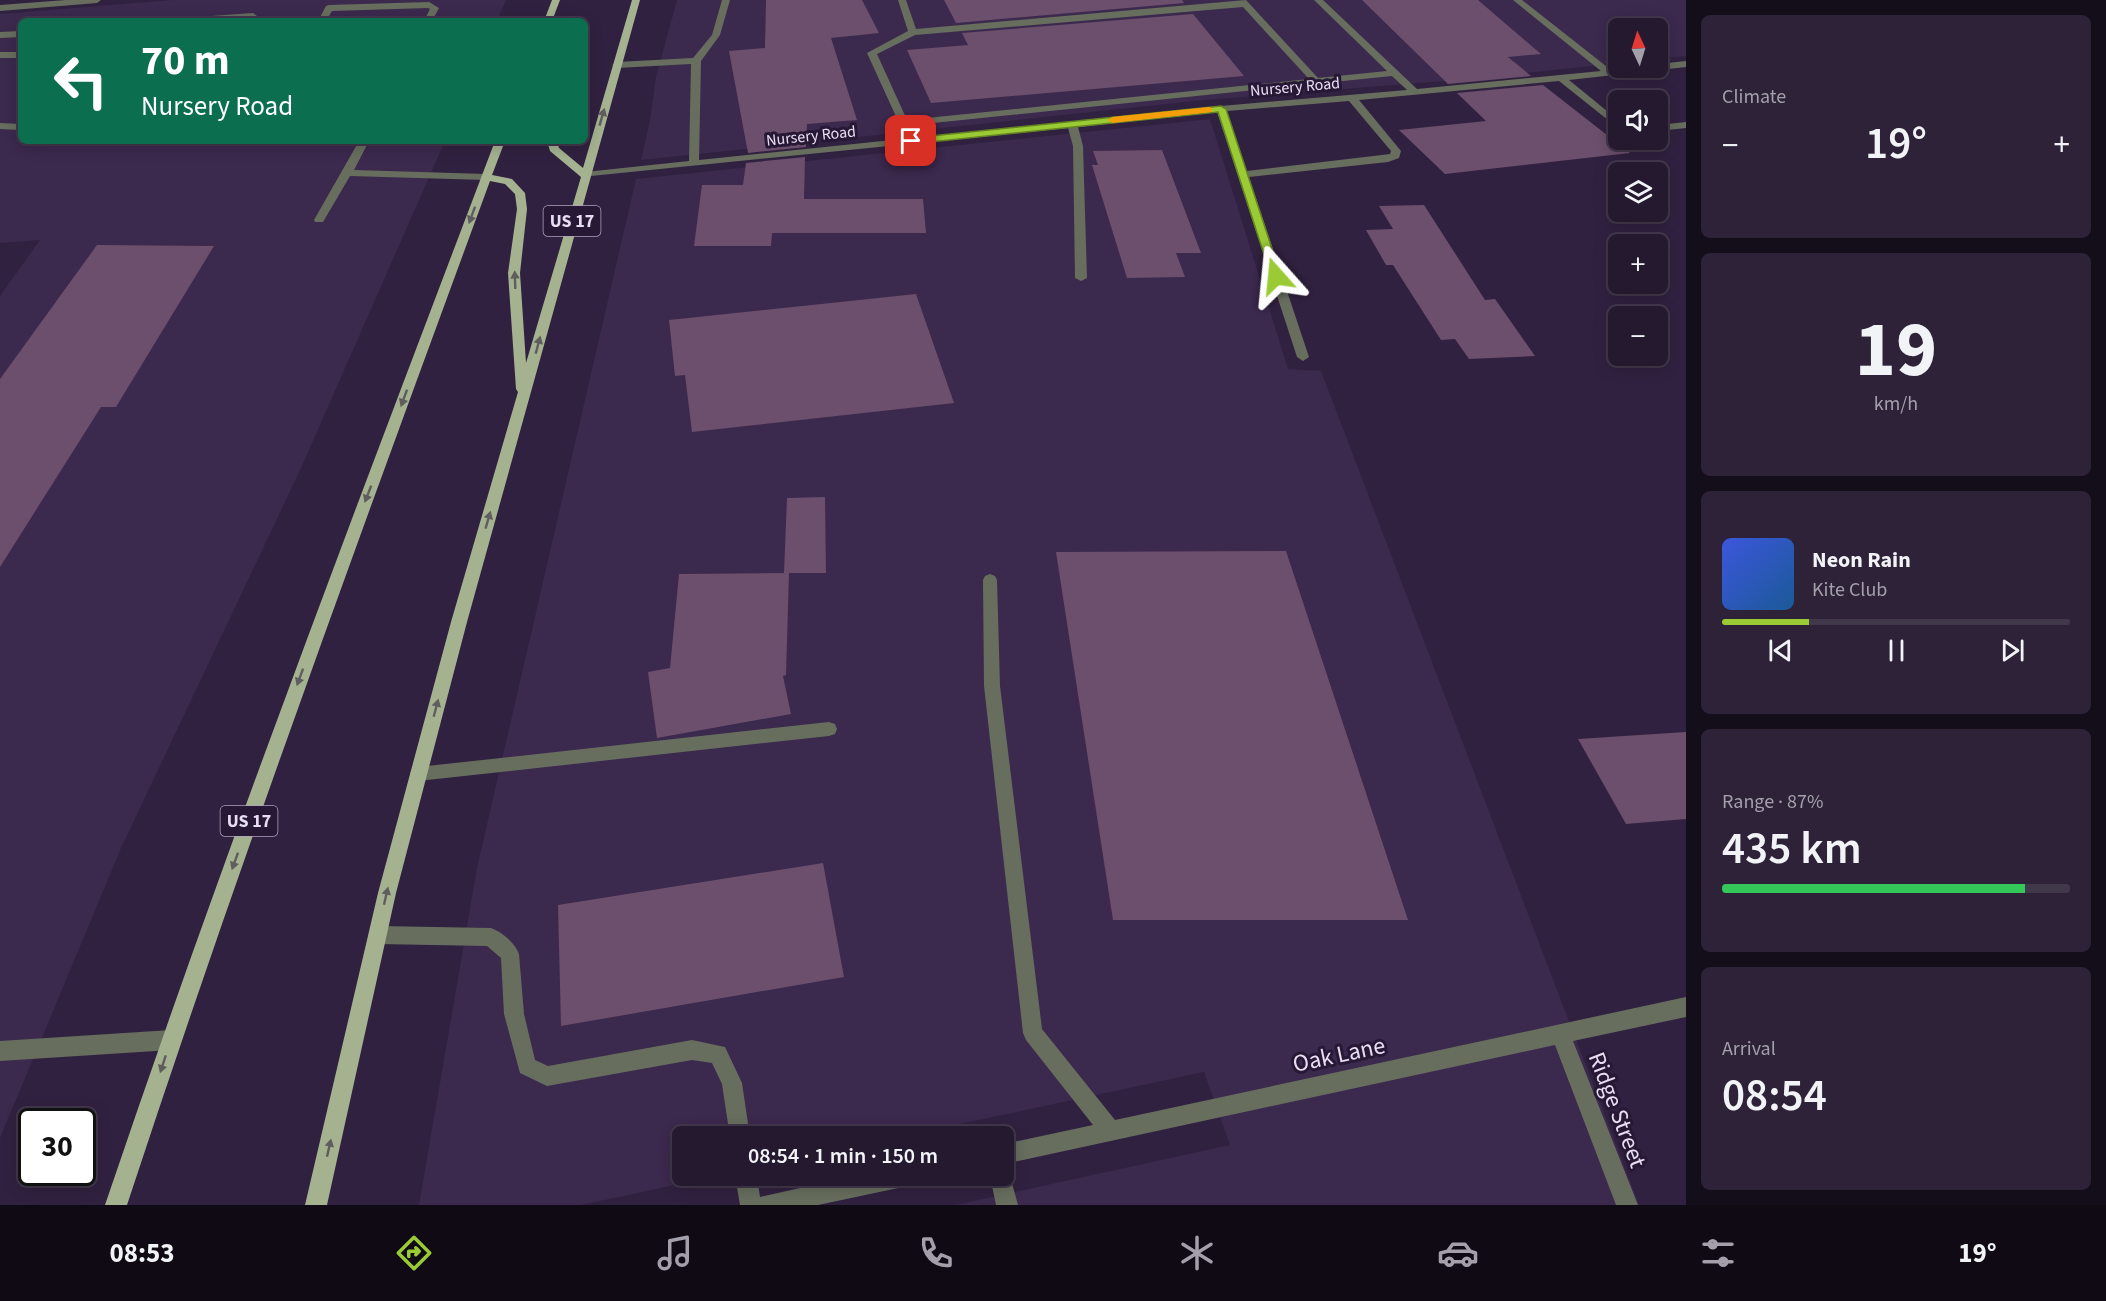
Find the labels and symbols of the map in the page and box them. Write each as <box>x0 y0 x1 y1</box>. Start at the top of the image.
north arrow <box>1608 18 1668 78</box>
street label: Nursery Road <box>1249 72 1341 102</box>
one-way arrow <box>598 108 607 126</box>
pin <box>885 115 936 166</box>
street label: Nursery Road <box>765 120 857 152</box>
one-way arrow <box>466 206 476 224</box>
road number: US 17 <box>544 206 600 236</box>
position arrow <box>1244 244 1308 308</box>
one-way arrow <box>511 270 520 289</box>
one-way arrow <box>533 336 543 354</box>
one-way arrow <box>398 389 408 407</box>
one-way arrow <box>363 485 372 503</box>
one-way arrow <box>484 511 493 529</box>
one-way arrow <box>295 668 305 686</box>
one-way arrow <box>432 699 442 717</box>
road number: US 17 <box>220 806 278 836</box>
one-way arrow <box>229 852 239 870</box>
one-way arrow <box>382 887 392 906</box>
street label: Oak Lane <box>1290 1028 1388 1082</box>
street label: Ridge Street <box>1579 1047 1655 1173</box>
one-way arrow <box>158 1055 167 1073</box>
speed limit sign: 30 <box>18 1108 96 1186</box>
one-way arrow <box>325 1139 335 1157</box>

